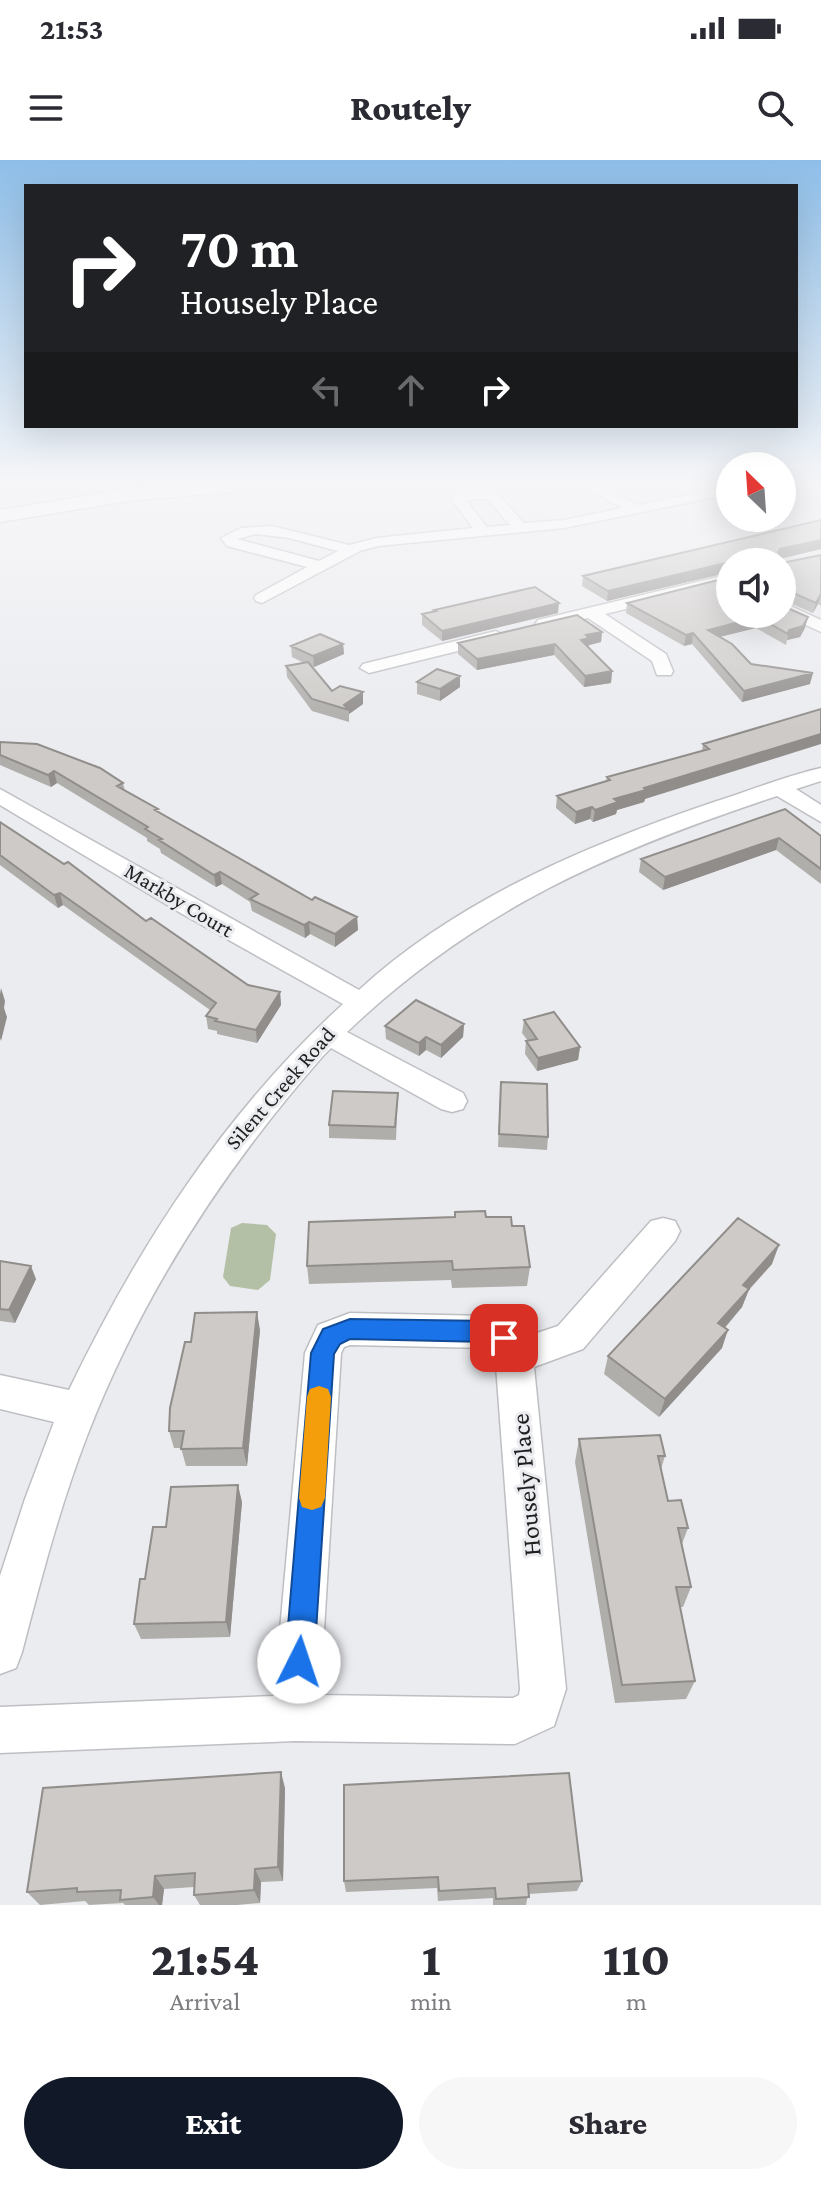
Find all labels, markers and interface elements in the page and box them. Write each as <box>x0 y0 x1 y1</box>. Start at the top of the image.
text: 21:53 <box>40 12 104 45</box>
icon: menu <box>24 86 68 130</box>
icon: search <box>753 86 797 130</box>
text: Routely <box>350 88 471 128</box>
icon: right <box>48 216 152 320</box>
text: 70 m <box>180 217 299 279</box>
text: Housely Place <box>180 282 378 322</box>
icon: left <box>305 368 349 412</box>
icon: ahead <box>389 368 433 412</box>
icon: right <box>473 368 517 412</box>
north arrow <box>716 452 796 532</box>
map controls <box>716 452 796 628</box>
button: sound <box>716 548 796 628</box>
street label: Markby Court <box>120 858 239 943</box>
street label: Silent Creek Road <box>220 1022 340 1154</box>
pin <box>470 1304 538 1372</box>
icon: arrive <box>482 1316 526 1360</box>
street label: Housely Place <box>505 1412 547 1558</box>
position arrow <box>257 1620 341 1704</box>
text: 21:54 <box>151 1932 259 1985</box>
text: 1 <box>422 1932 440 1985</box>
text: 110 <box>603 1932 670 1985</box>
text: Arrival <box>170 1987 240 2016</box>
text: min <box>410 1987 452 2016</box>
text: m <box>626 1987 647 2016</box>
button: Exit <box>24 2077 403 2169</box>
button: Share <box>419 2077 797 2169</box>

